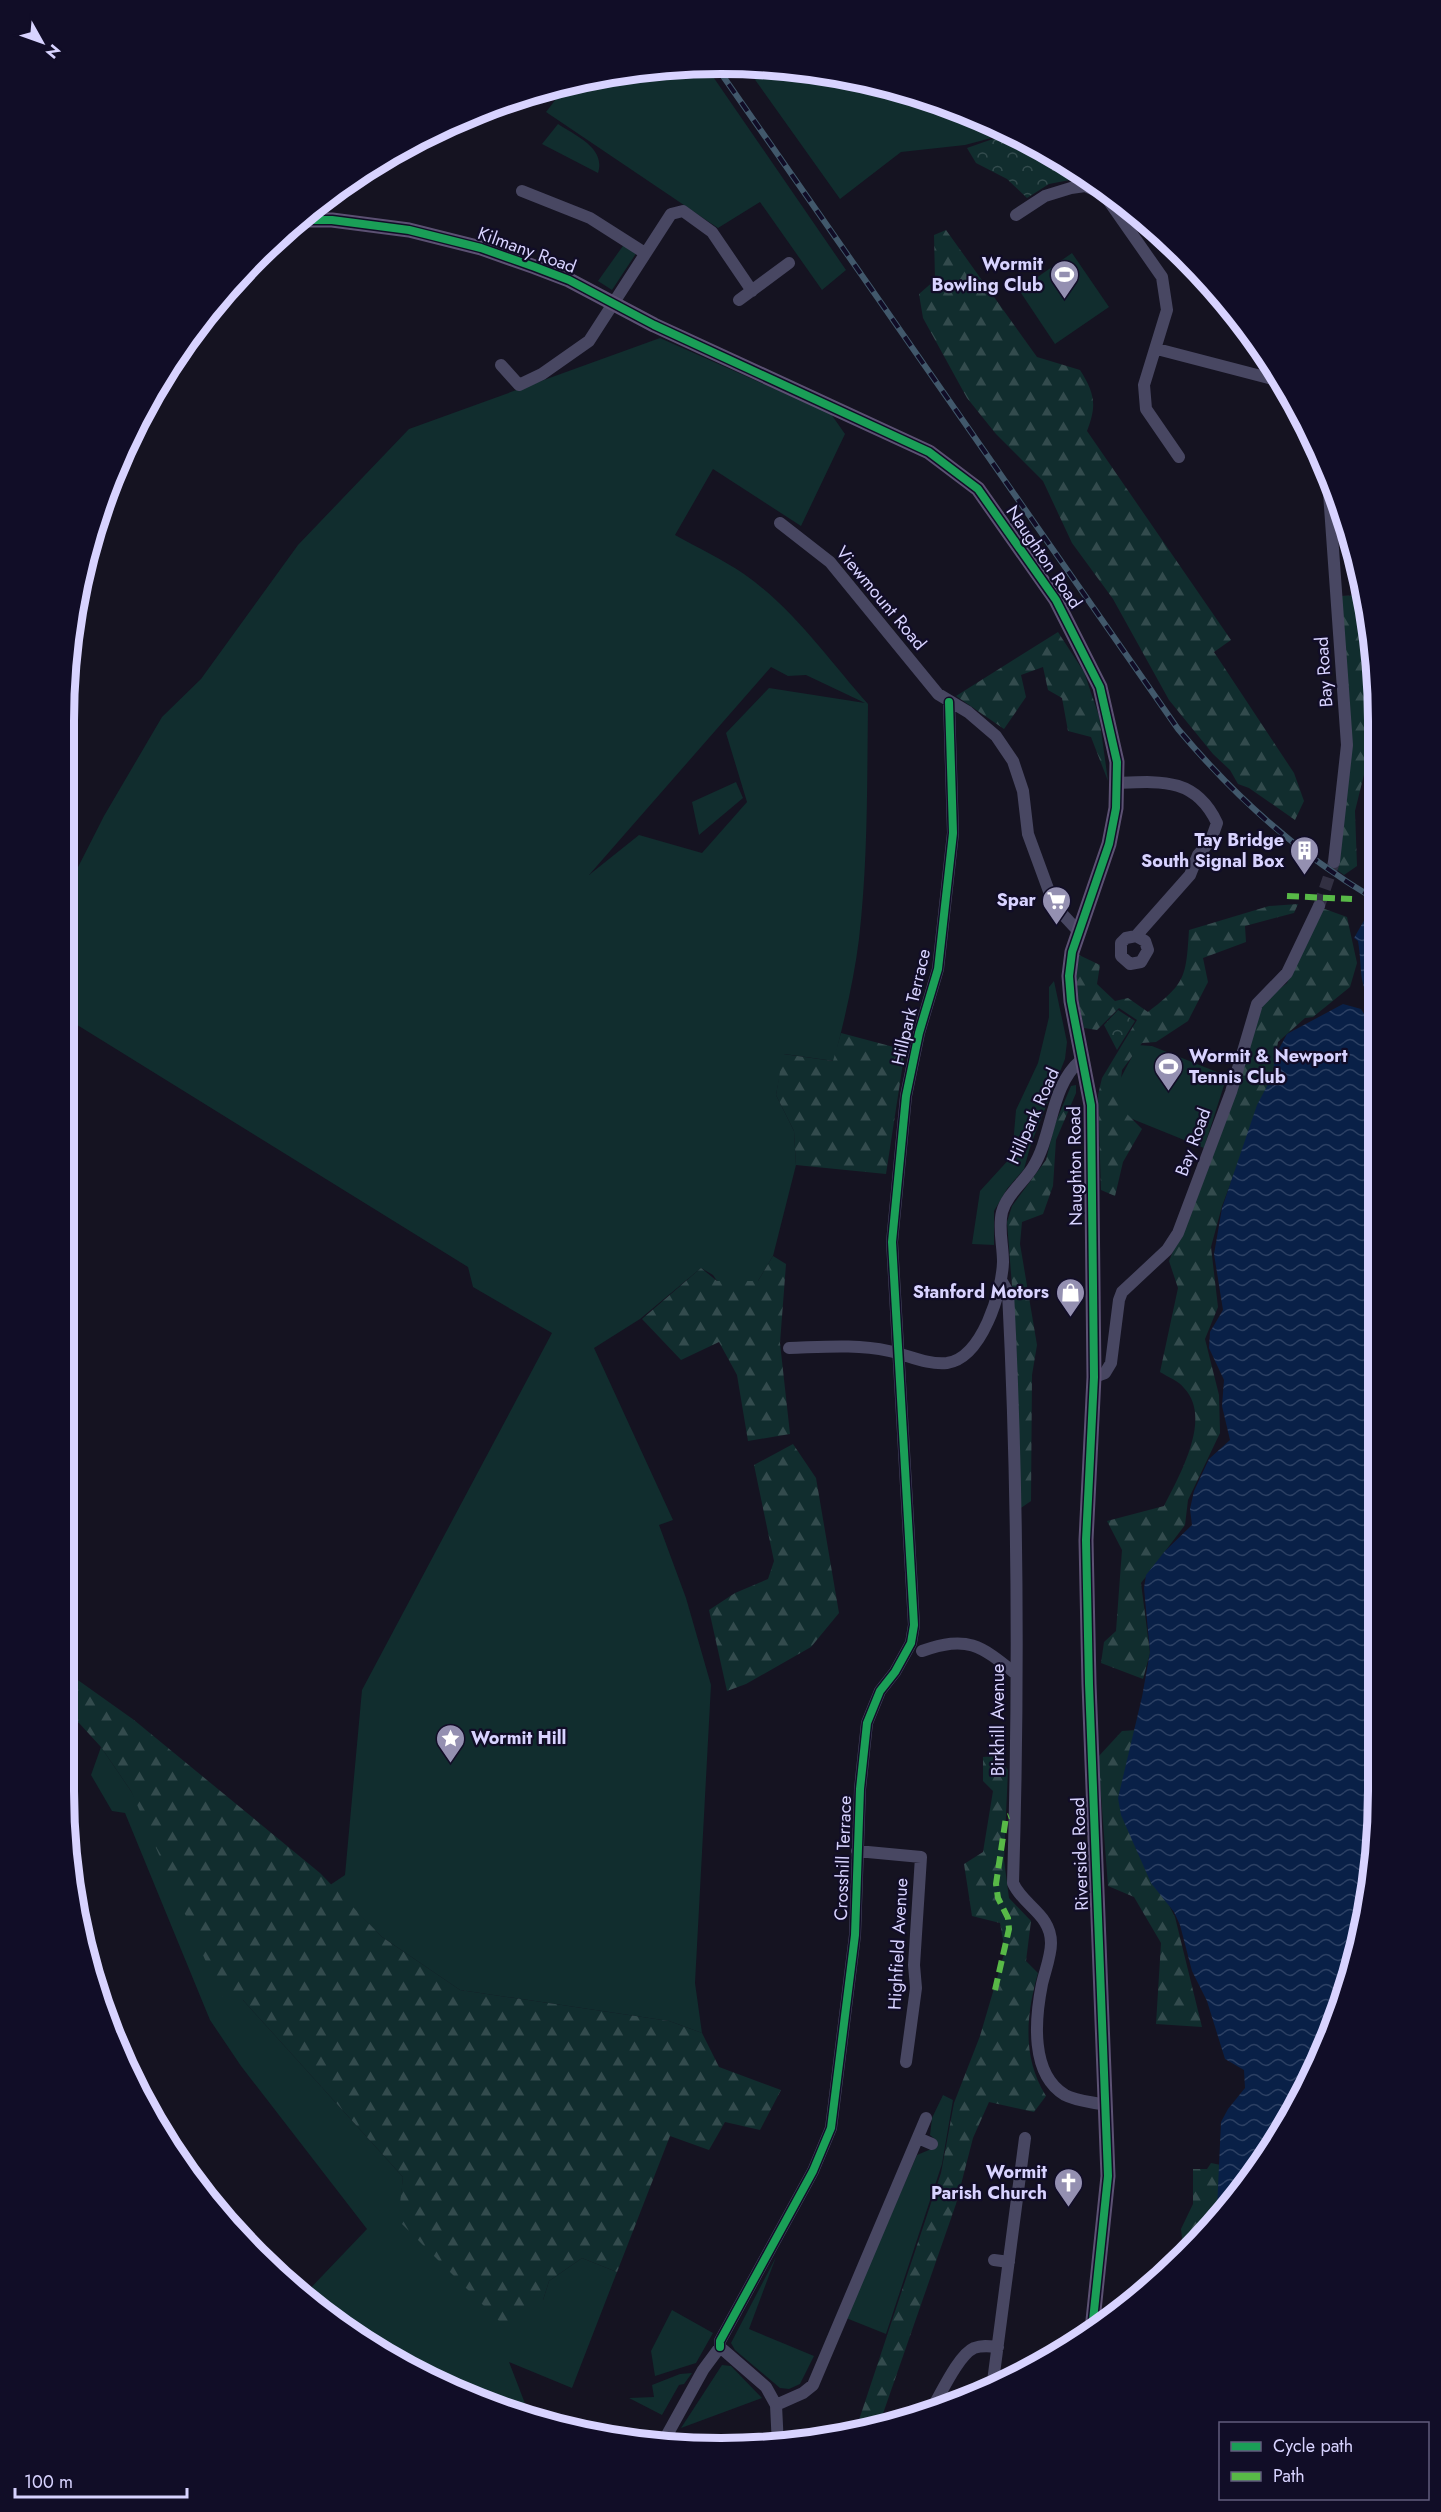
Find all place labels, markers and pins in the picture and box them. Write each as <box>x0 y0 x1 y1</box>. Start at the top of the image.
place label: Wormit Bowling Club <box>932 251 1043 298</box>
sports icon: Wormit Bowling Club <box>1048 258 1080 300</box>
place label: Tay Bridge South Signal Box <box>1141 827 1284 874</box>
building icon: Tay Bridge South Signal Box <box>1289 834 1321 876</box>
supermarket icon: Spar <box>1041 884 1073 926</box>
place label: Spar <box>997 887 1037 913</box>
place label: Wormit & Newport Tennis Club <box>1189 1043 1348 1090</box>
sports icon: Wormit & Newport Tennis Club <box>1152 1050 1184 1092</box>
shop icon: Stanford Motors <box>1054 1276 1086 1318</box>
place label: Stanford Motors <box>913 1279 1049 1305</box>
place icon: Wormit Hill <box>434 1722 466 1764</box>
place label: Wormit Hill <box>471 1725 566 1751</box>
place label: Wormit Parish Church <box>931 2159 1047 2206</box>
church icon: Wormit Parish Church <box>1052 2166 1084 2208</box>

